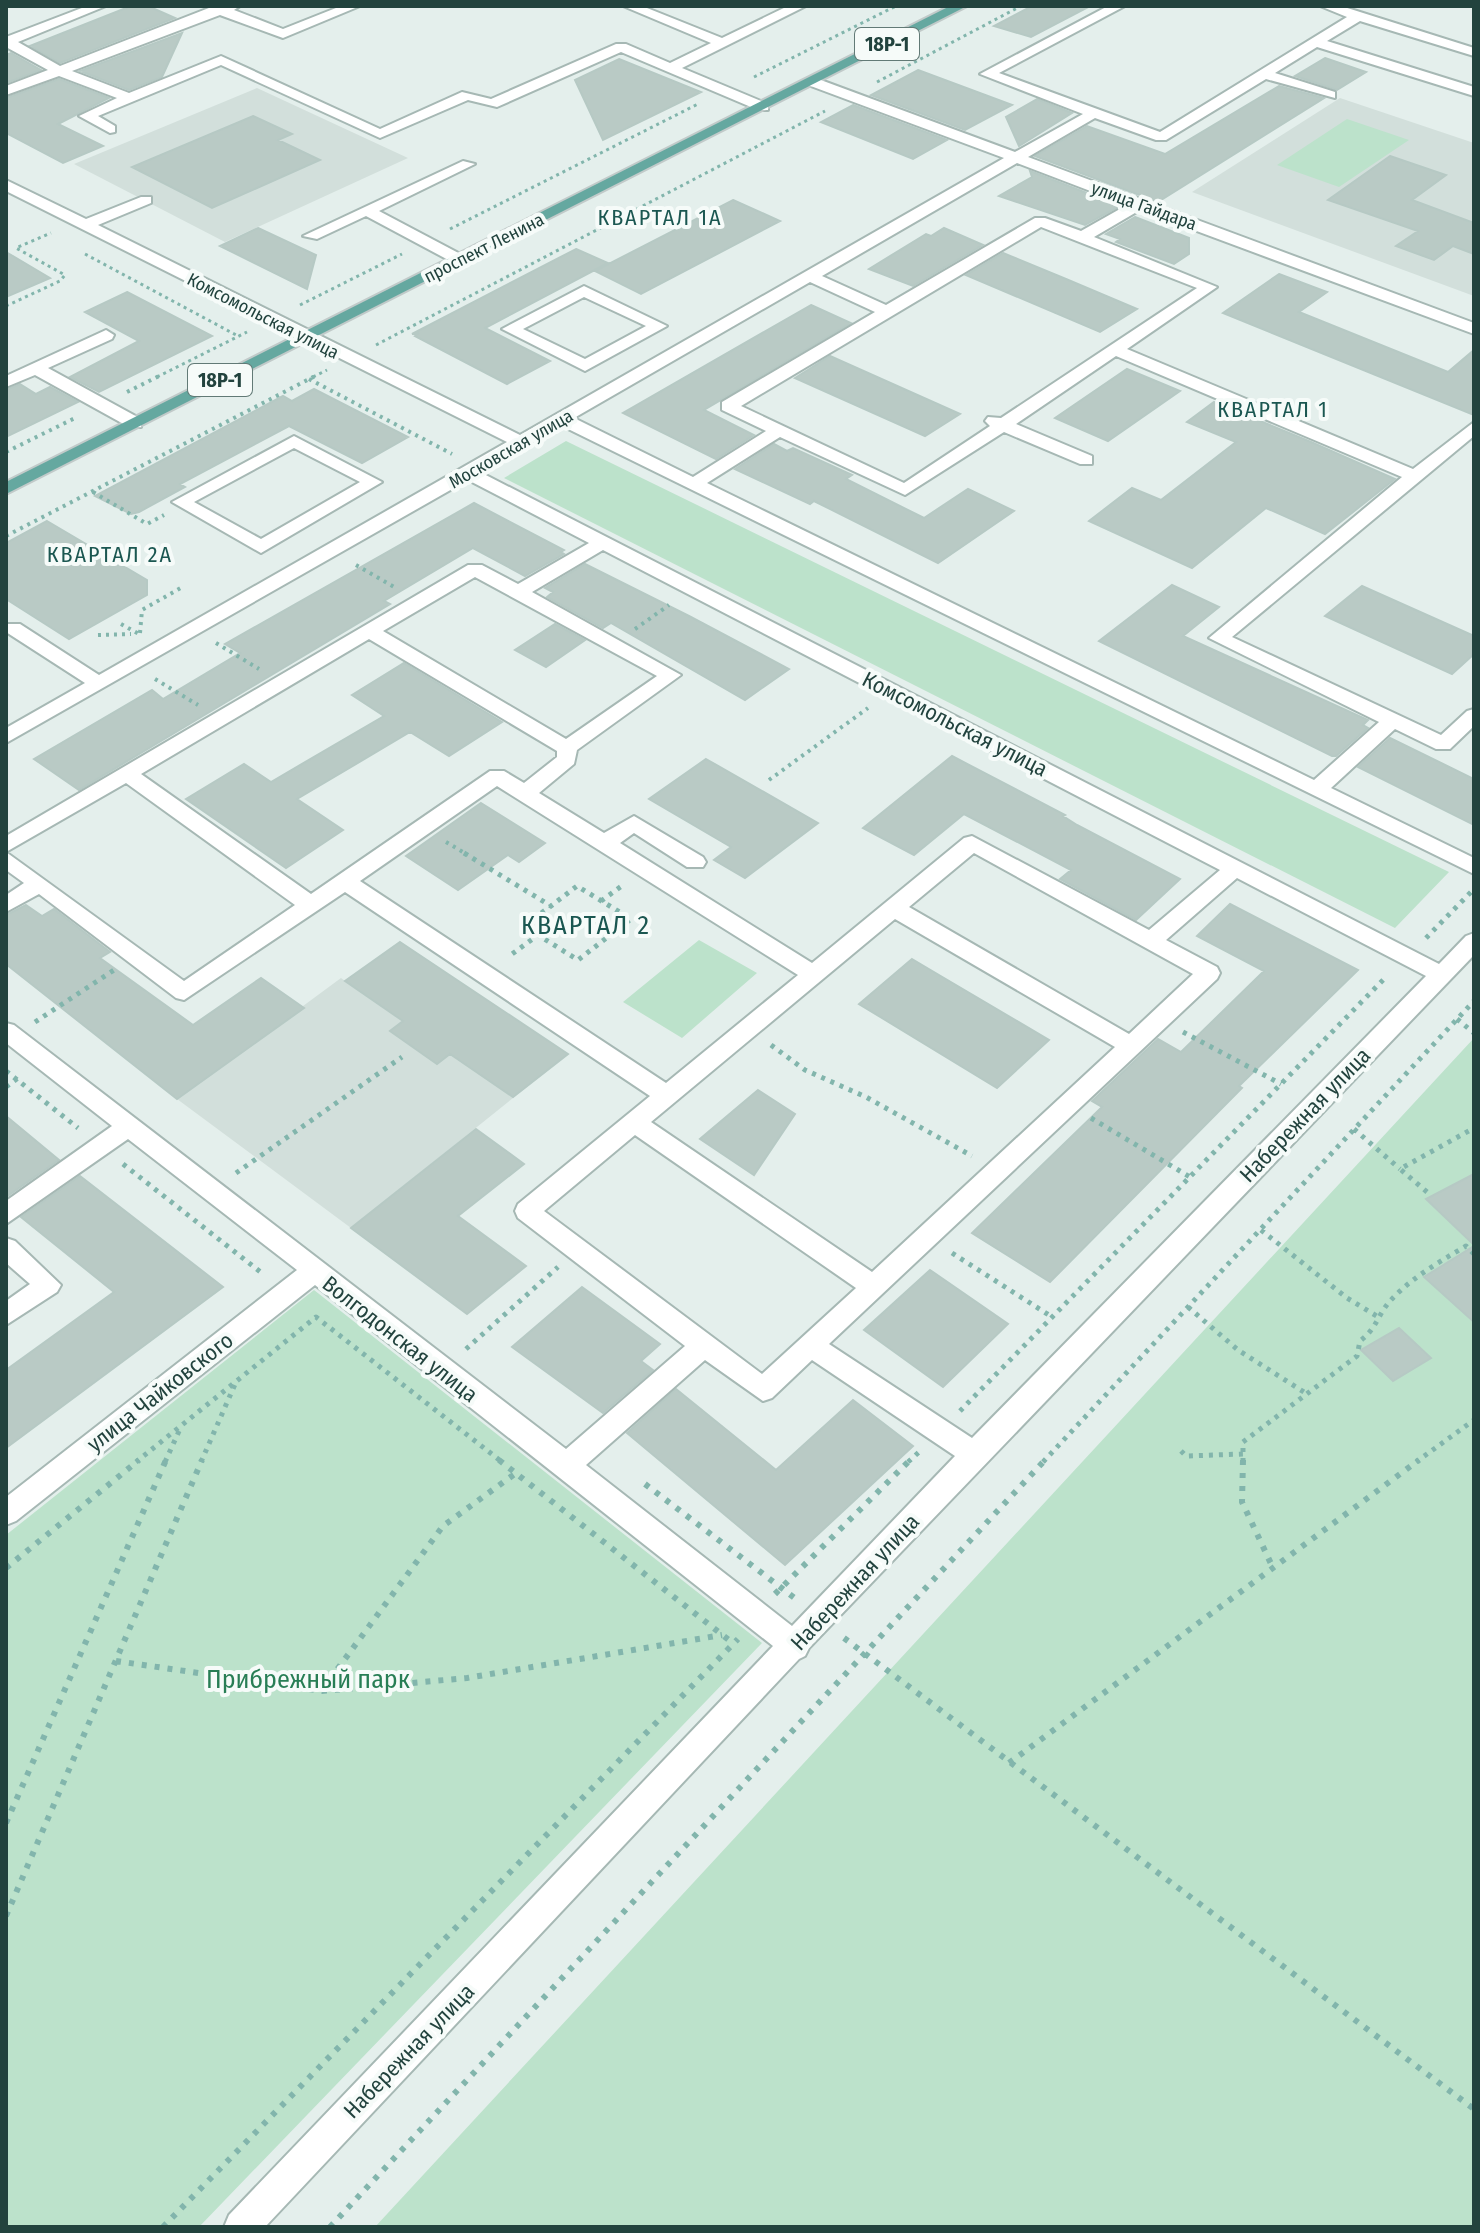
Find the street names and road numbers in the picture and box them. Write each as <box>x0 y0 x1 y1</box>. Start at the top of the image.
road number: 18Р-1 <box>855 28 919 60</box>
street label: улица Гайдара <box>1088 177 1200 235</box>
street label: проспект Ленина <box>420 208 548 288</box>
street label: Комсомольская улица <box>183 268 343 364</box>
road number: 18Р-1 <box>188 364 252 396</box>
street label: Московская улица <box>445 404 577 493</box>
street label: Комсомольская улица <box>858 666 1052 782</box>
street label: Набережная улица <box>1234 1042 1376 1188</box>
street label: Волгодонская улица <box>317 1270 483 1408</box>
street label: улица Чайковского <box>81 1326 239 1458</box>
street label: Набережная улица <box>785 1508 925 1656</box>
street label: Набережная улица <box>338 1978 480 2124</box>

